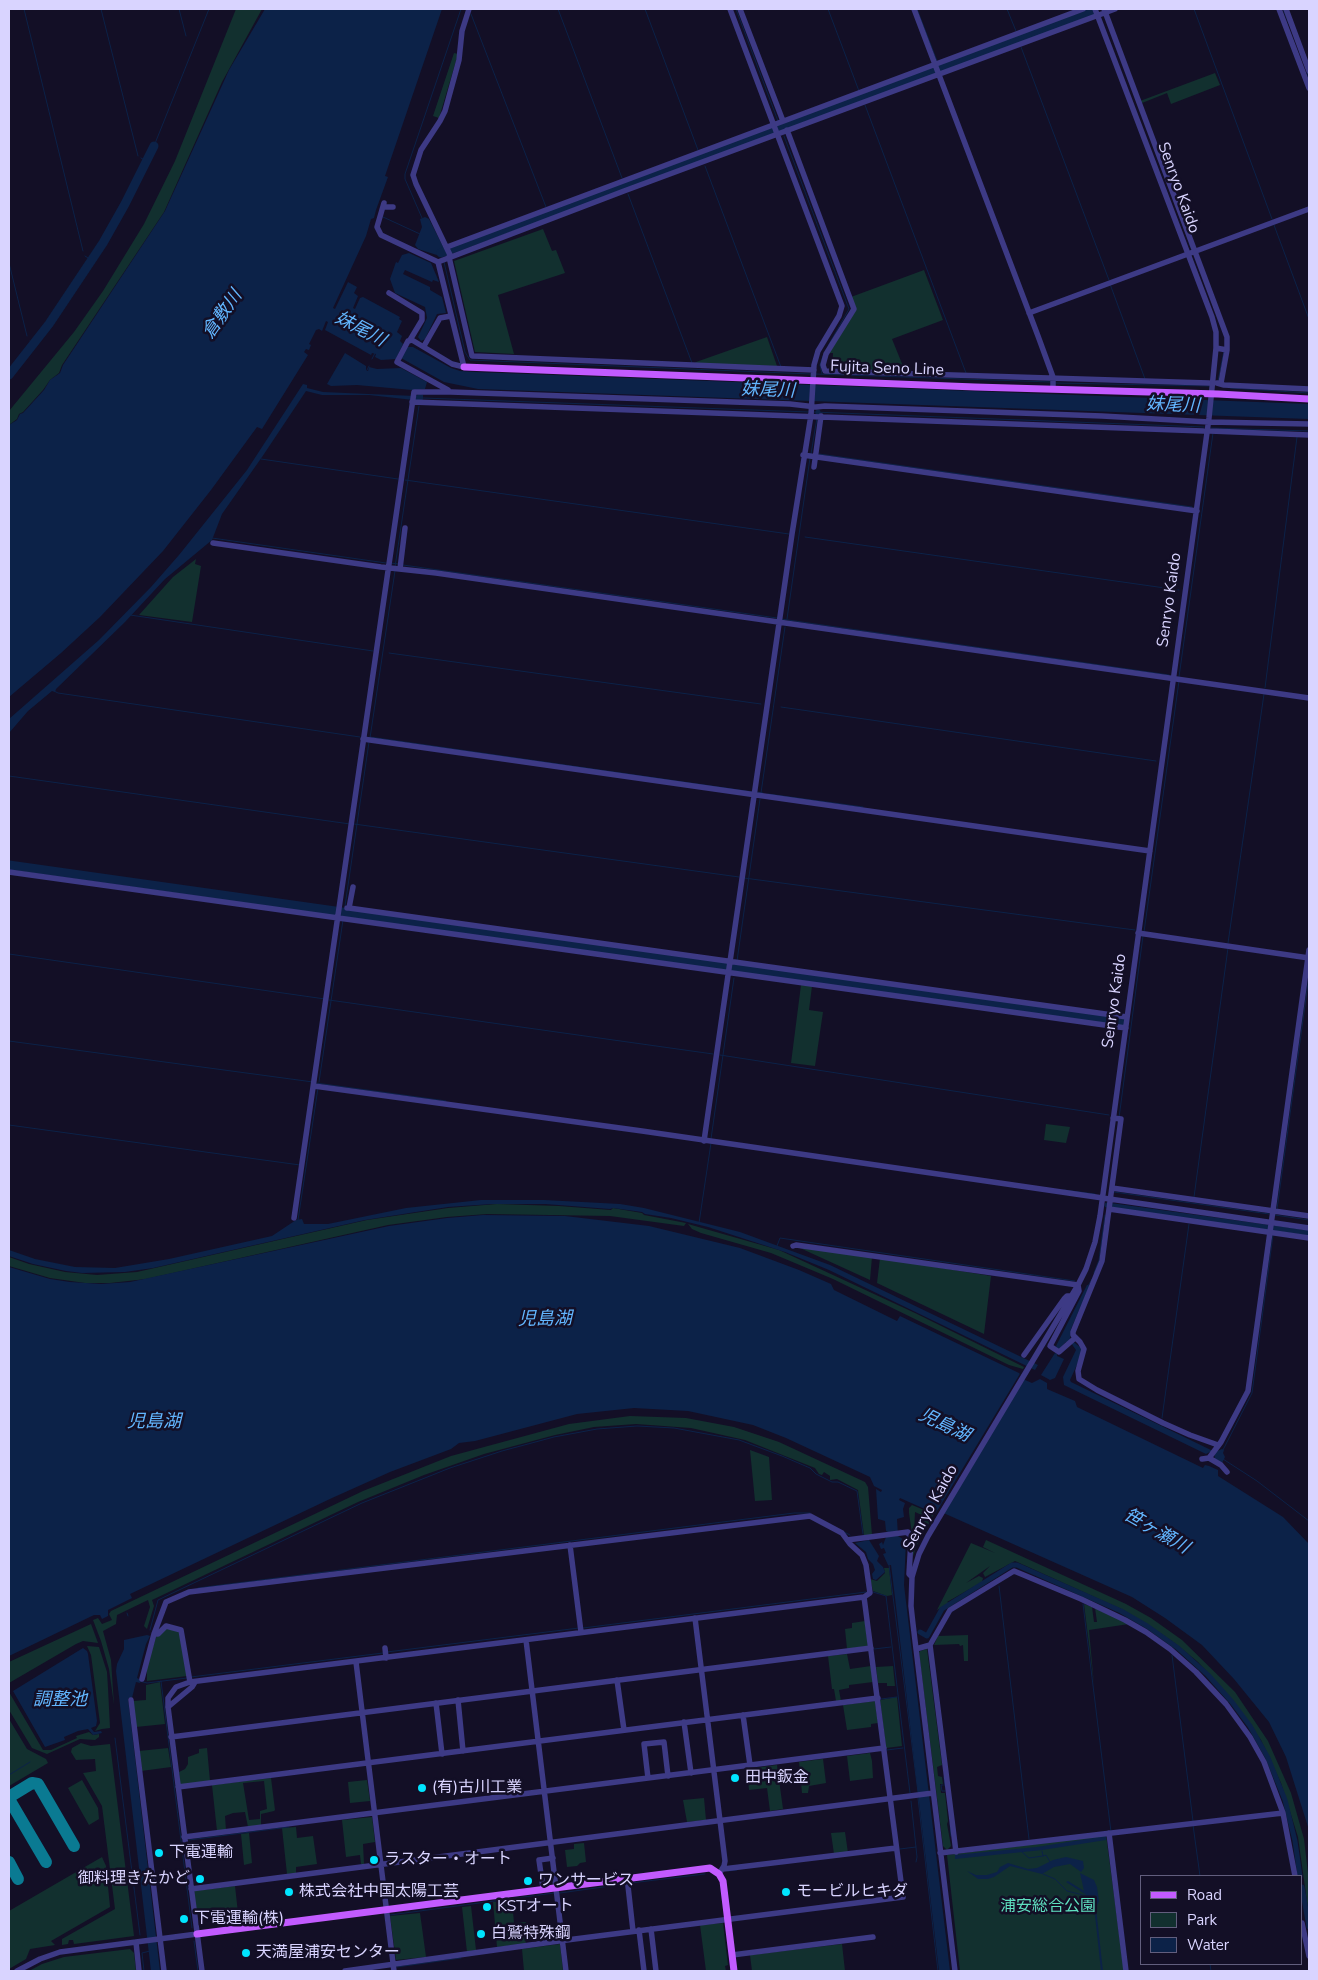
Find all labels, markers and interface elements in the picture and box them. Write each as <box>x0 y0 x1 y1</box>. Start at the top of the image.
street label: Senryo Kaido <box>1153 140 1203 236</box>
water label: 倉敷川 <box>199 287 247 343</box>
water label: 妹尾川 <box>331 308 389 352</box>
street label: Fujita Seno Line <box>830 357 944 381</box>
water label: 妹尾川 <box>741 379 795 403</box>
water label: 妹尾川 <box>1146 394 1200 418</box>
street label: Senryo Kaido <box>1154 552 1186 648</box>
street label: Senryo Kaido <box>1099 953 1131 1049</box>
water label: 児島湖 <box>518 1309 572 1331</box>
water label: 児島湖 <box>915 1405 973 1447</box>
water label: 児島湖 <box>127 1412 181 1434</box>
street label: Senryo Kaido <box>900 1462 962 1554</box>
water label: 笹ヶ瀬川 <box>1119 1505 1193 1559</box>
water label: 調整池 <box>33 1690 87 1712</box>
place label: 田中鈑金 <box>745 1768 809 1788</box>
marker: 田中鈑金 <box>729 1772 741 1784</box>
place label: (有)古川工業 <box>432 1778 522 1798</box>
marker: (有)古川工業 <box>416 1782 428 1794</box>
place label: 下電運輸 <box>169 1843 233 1863</box>
marker: 下電運輸 <box>153 1847 165 1859</box>
place label: ラスター・オート <box>384 1850 512 1870</box>
marker: ラスター・オート <box>368 1854 380 1866</box>
place label: 御料理きたかど <box>78 1869 190 1889</box>
place label: ワンサービス <box>538 1871 634 1891</box>
marker: 御料理きたかど <box>194 1873 206 1885</box>
marker: ワンサービス <box>522 1875 534 1887</box>
legend <box>1140 1875 1303 1965</box>
place label: 株式会社中国太陽工芸 <box>299 1882 459 1902</box>
place label: モービルヒキダ <box>796 1882 908 1902</box>
text: Road <box>1187 1885 1222 1905</box>
marker: 株式会社中国太陽工芸 <box>283 1886 295 1898</box>
marker: モービルヒキダ <box>780 1886 792 1898</box>
place label: KSTオート <box>497 1897 574 1917</box>
park label: 浦安総合公園 <box>1000 1897 1096 1917</box>
marker: KSTオート <box>481 1901 493 1913</box>
place label: 下電運輸(株) <box>194 1909 284 1929</box>
text: Park <box>1187 1910 1217 1930</box>
marker: 下電運輸(株) <box>178 1913 190 1925</box>
place label: 白鷲特殊鋼 <box>491 1924 571 1944</box>
marker: 白鷲特殊鋼 <box>475 1928 487 1940</box>
text: Water <box>1187 1935 1229 1955</box>
place label: 天満屋浦安センター <box>256 1943 400 1963</box>
marker: 天満屋浦安センター <box>240 1947 252 1959</box>

